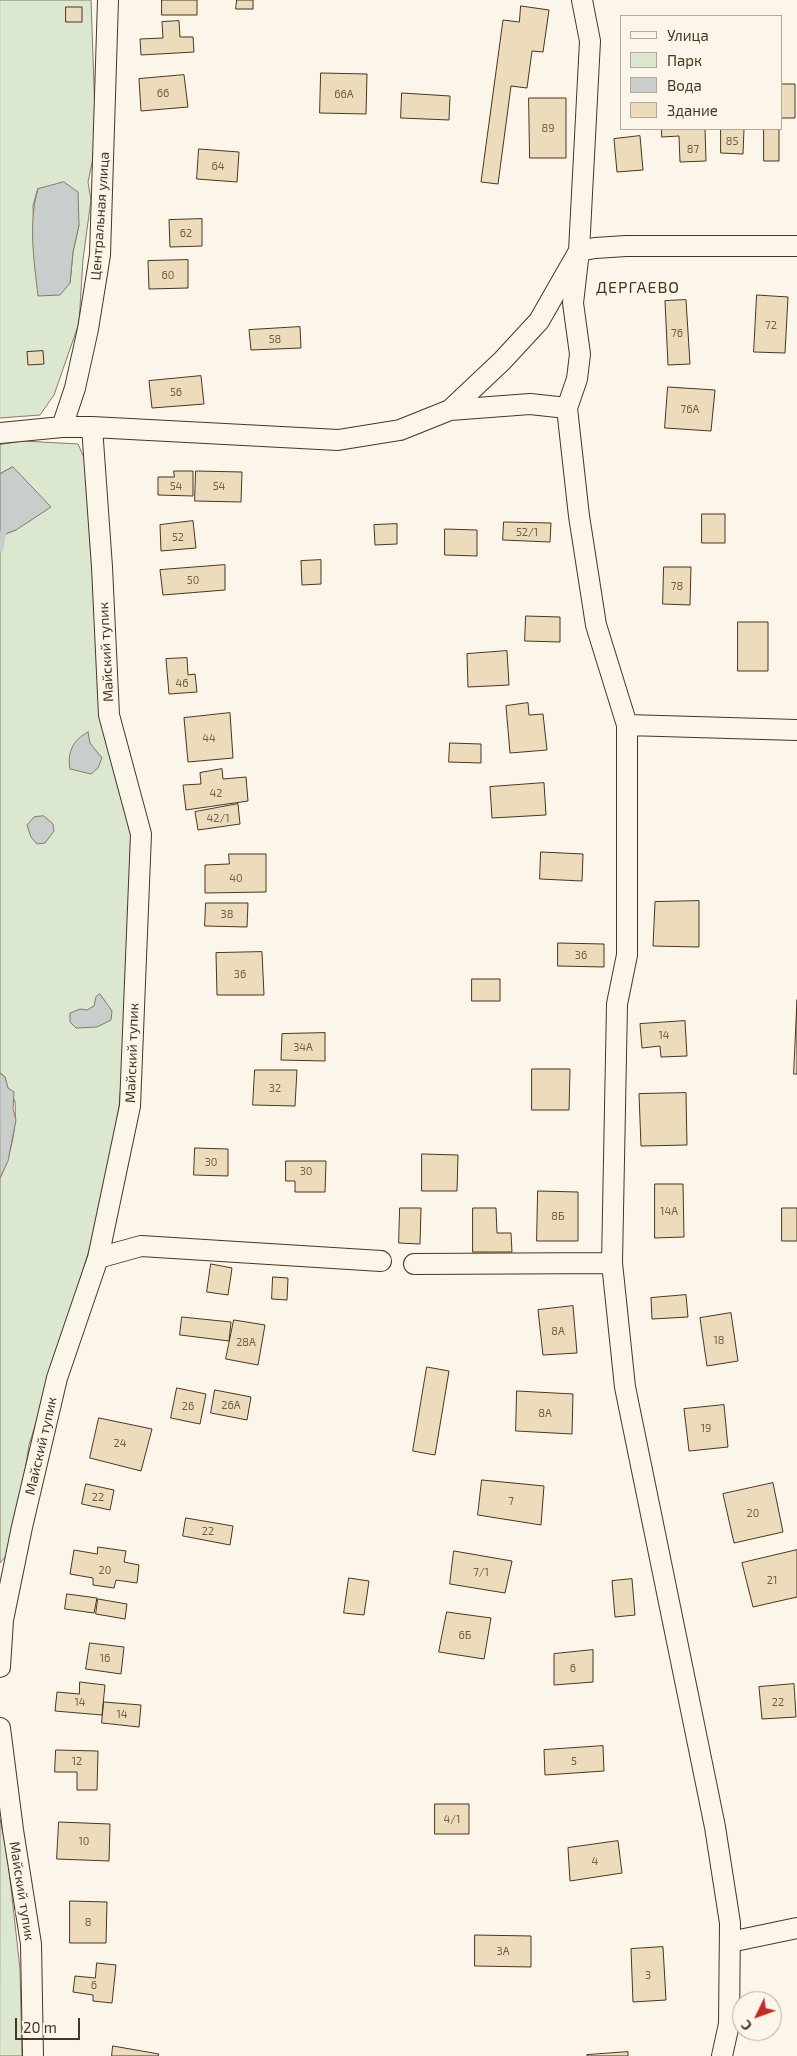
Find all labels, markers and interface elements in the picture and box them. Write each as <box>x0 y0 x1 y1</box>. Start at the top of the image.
legend <box>620 15 782 130</box>
text: Улица <box>667 26 709 44</box>
text: Парк <box>667 51 702 69</box>
text: Вода <box>667 76 702 94</box>
house number: 66 <box>157 86 169 100</box>
house number: 66А <box>334 87 354 101</box>
text: Здание <box>667 101 718 119</box>
house number: 89 <box>542 121 554 135</box>
house number: 85 <box>726 134 738 148</box>
house number: 87 <box>687 142 699 156</box>
street label: Центральная улица <box>87 151 113 281</box>
house number: 64 <box>211 159 225 173</box>
house number: 62 <box>180 226 192 240</box>
house number: 60 <box>162 268 174 282</box>
district label: ДЕРГАЕВО <box>595 278 681 298</box>
house number: 72 <box>765 318 777 332</box>
house number: 76 <box>671 326 683 340</box>
house number: 58 <box>269 332 281 346</box>
house number: 56 <box>170 385 182 399</box>
house number: 76А <box>681 402 699 416</box>
house number: 54 <box>170 479 182 493</box>
house number: 54 <box>213 479 225 493</box>
house number: 52/1 <box>516 525 538 539</box>
house number: 52 <box>172 530 184 544</box>
house number: 50 <box>187 573 199 587</box>
house number: 78 <box>671 579 683 593</box>
street label: Майский тупик <box>95 602 117 702</box>
house number: 46 <box>175 676 189 690</box>
house number: 44 <box>202 731 216 745</box>
house number: 42 <box>210 786 222 800</box>
house number: 42/1 <box>206 811 230 825</box>
house number: 40 <box>229 871 243 885</box>
house number: 38 <box>221 907 233 921</box>
house number: 36 <box>575 948 587 962</box>
house number: 36 <box>234 967 246 981</box>
street label: Майский тупик <box>122 1003 142 1103</box>
house number: 14 <box>658 1028 670 1042</box>
house number: 34А <box>293 1040 313 1054</box>
house number: 32 <box>269 1081 281 1095</box>
house number: 30 <box>205 1155 217 1169</box>
house number: 30 <box>300 1164 312 1178</box>
house number: 14А <box>660 1204 678 1218</box>
house number: 8Б <box>551 1209 565 1223</box>
house number: 8А <box>551 1324 565 1338</box>
house number: 18 <box>713 1333 725 1347</box>
house number: 28А <box>236 1335 256 1349</box>
street label: Майский тупик <box>22 1395 60 1497</box>
house number: 26А <box>221 1398 241 1412</box>
house number: 26 <box>182 1399 194 1413</box>
house number: 8А <box>538 1406 552 1420</box>
house number: 19 <box>701 1421 711 1435</box>
house number: 24 <box>114 1436 126 1450</box>
house number: 22 <box>92 1490 104 1504</box>
house number: 7 <box>508 1494 514 1508</box>
house number: 20 <box>747 1506 759 1520</box>
house number: 22 <box>202 1524 214 1538</box>
house number: 20 <box>99 1563 111 1577</box>
house number: 7/1 <box>473 1565 489 1579</box>
house number: 21 <box>767 1573 777 1587</box>
house number: 6Б <box>459 1628 471 1642</box>
house number: 16 <box>100 1651 110 1665</box>
house number: 6 <box>570 1661 576 1675</box>
house number: 14 <box>74 1695 86 1709</box>
house number: 22 <box>772 1695 784 1709</box>
house number: 14 <box>116 1707 128 1721</box>
house number: 12 <box>72 1754 82 1768</box>
house number: 5 <box>571 1754 577 1768</box>
house number: 4/1 <box>444 1812 460 1826</box>
house number: 10 <box>78 1834 90 1848</box>
street label: Майский тупик <box>6 1840 38 1942</box>
house number: 4 <box>592 1854 598 1868</box>
house number: 8 <box>85 1915 91 1929</box>
house number: 3А <box>497 1944 509 1958</box>
house number: 3 <box>645 1968 651 1982</box>
house number: 6 <box>91 1978 97 1992</box>
north arrow <box>732 1991 782 2041</box>
scale bar <box>18 2008 82 2040</box>
text: С <box>737 2017 755 2034</box>
text: 20 m <box>23 2018 57 2036</box>

